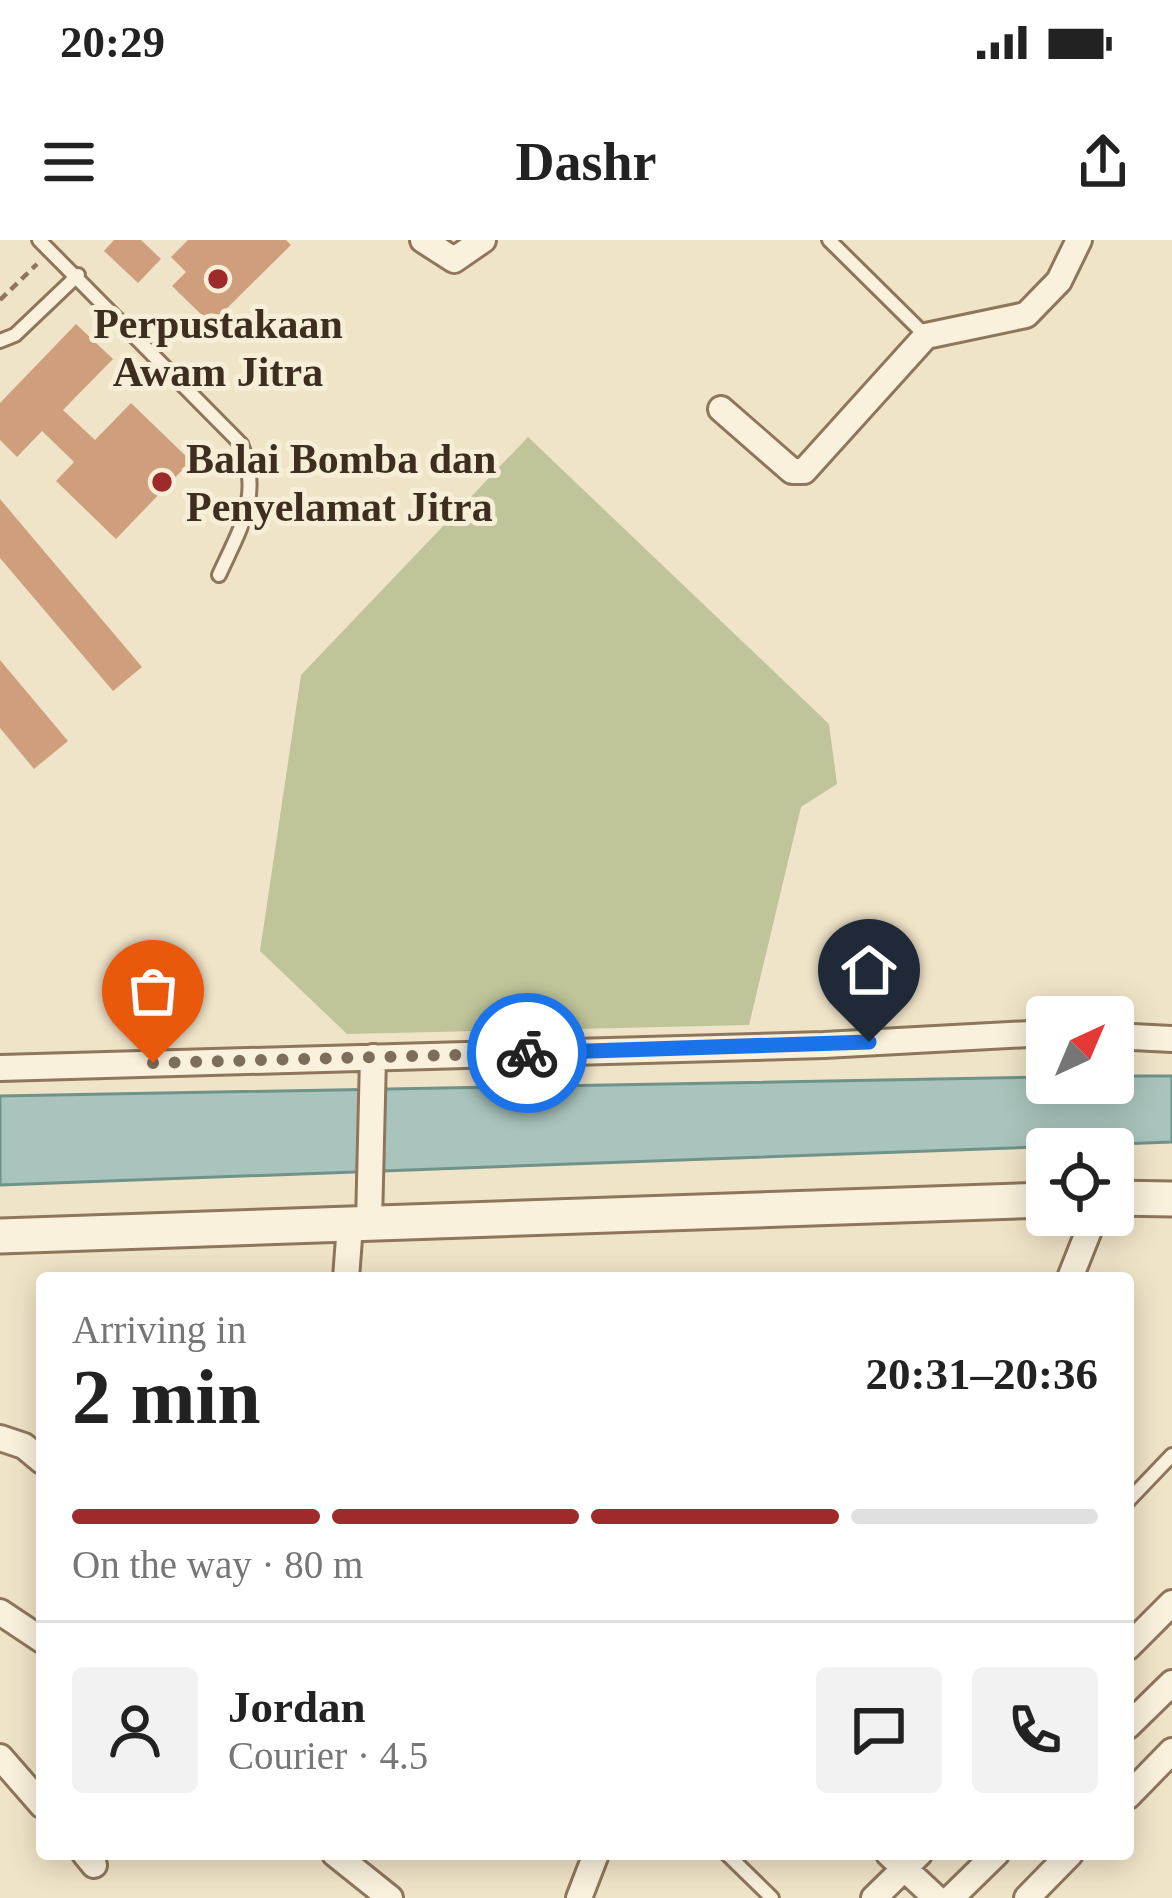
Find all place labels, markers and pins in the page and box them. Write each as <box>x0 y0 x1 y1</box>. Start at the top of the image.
marker: Perpustakaan Awam Jitra <box>205 266 231 292</box>
place label: Perpustakaan Awam Jitra <box>93 301 343 395</box>
place label: Balai Bomba dan Penyelamat Jitra <box>186 436 496 530</box>
marker: Balai Bomba dan Penyelamat Jitra <box>149 469 175 495</box>
pin <box>818 919 920 1042</box>
pin <box>102 940 204 1063</box>

